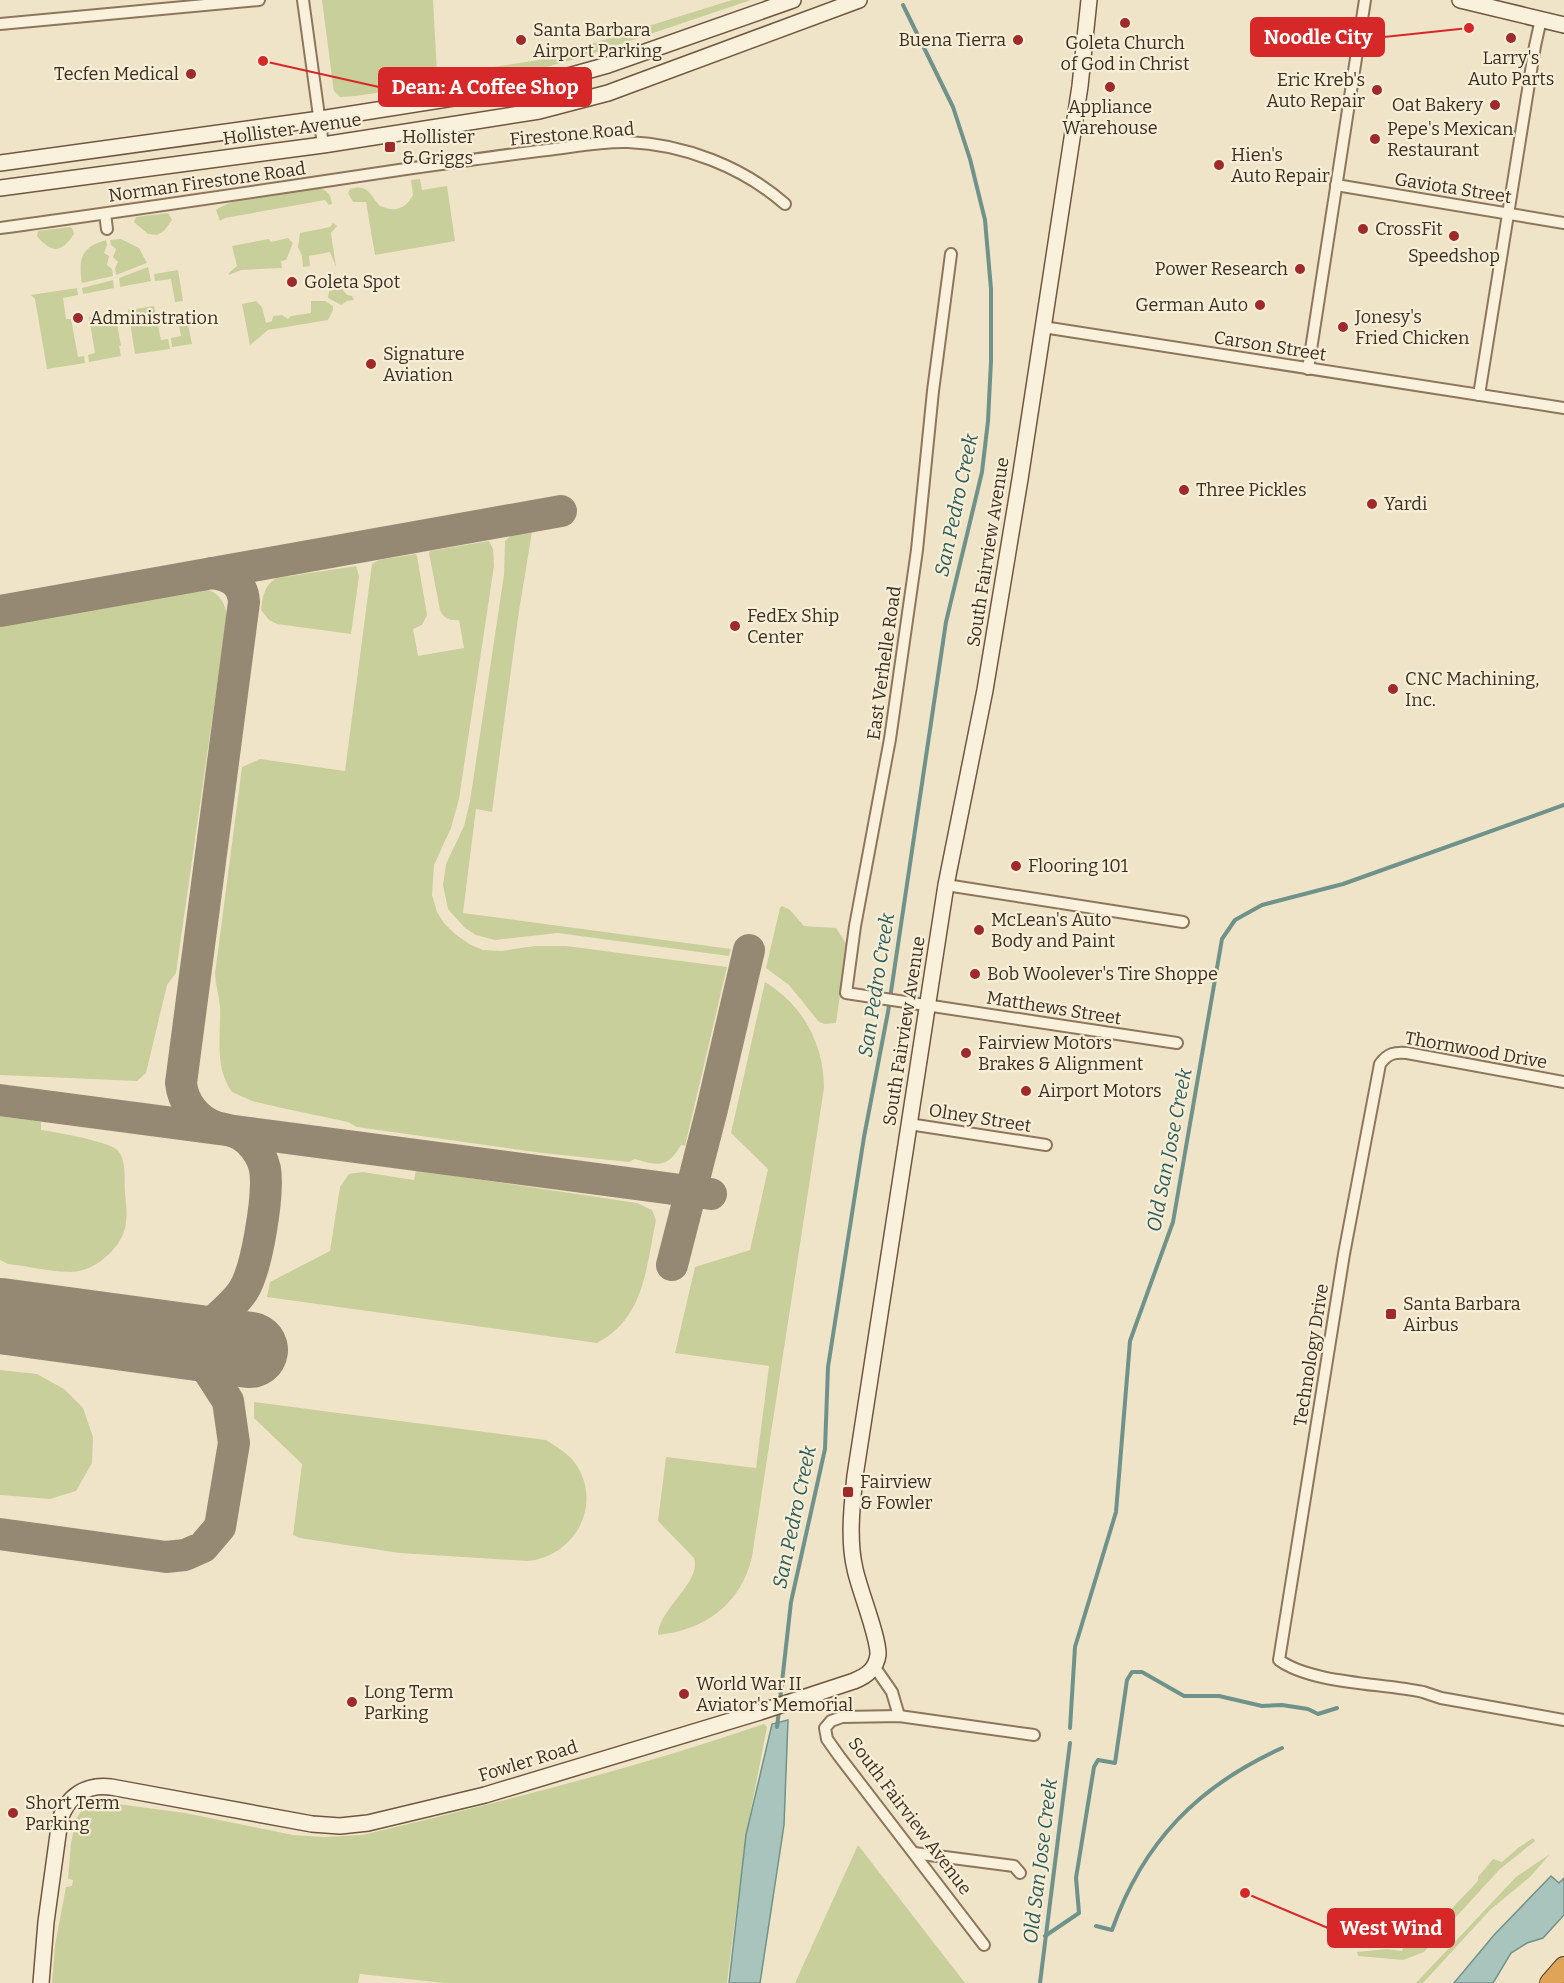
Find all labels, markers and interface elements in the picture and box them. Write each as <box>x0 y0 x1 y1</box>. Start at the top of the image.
marker: Goleta Church of God in Christ <box>1118 16 1132 30</box>
callout: Noodle City <box>1251 18 1384 56</box>
place label: Santa Barbara Airport Parking <box>533 19 662 62</box>
text: Noodle City <box>1264 25 1373 49</box>
place label: Buena Tierra <box>899 29 1006 51</box>
marker: Larry's Auto Parts <box>1504 31 1518 45</box>
place label: Goleta Church of God in Christ <box>1061 32 1190 75</box>
marker: Santa Barbara Airport Parking <box>514 33 528 47</box>
marker: Buena Tierra <box>1011 33 1025 47</box>
place label: Larry's Auto Parts <box>1468 47 1554 90</box>
place label: Tecfen Medical <box>54 63 179 85</box>
marker: Tecfen Medical <box>184 67 198 81</box>
callout: Dean: A Coffee Shop <box>379 68 591 106</box>
place label: Eric Kreb's Auto Repair <box>1266 69 1365 112</box>
text: Dean: A Coffee Shop <box>391 75 579 99</box>
marker: Appliance Warehouse <box>1103 80 1117 94</box>
marker: Eric Kreb's Auto Repair <box>1370 83 1384 97</box>
place label: Oat Bakery <box>1392 94 1483 116</box>
place label: Appliance Warehouse <box>1062 96 1158 139</box>
marker: Oat Bakery <box>1488 98 1502 112</box>
street label: Hollister Avenue <box>221 108 363 150</box>
street label: Firestone Road <box>509 118 636 150</box>
place label: Pepe's Mexican Restaurant <box>1387 118 1514 161</box>
place label: Hollister & Griggs <box>402 126 475 169</box>
marker: Pepe's Mexican Restaurant <box>1368 132 1382 146</box>
marker: Hollister & Griggs <box>383 140 397 154</box>
place label: Hien's Auto Repair <box>1231 144 1330 187</box>
street label: Norman Firestone Road <box>107 157 307 207</box>
marker: Hien's Auto Repair <box>1212 158 1226 172</box>
street label: Gaviota Street <box>1393 168 1514 208</box>
place label: CrossFit <box>1375 218 1443 240</box>
marker: CrossFit <box>1356 222 1370 236</box>
marker: Speedshop <box>1447 229 1461 243</box>
place label: Speedshop <box>1408 245 1500 267</box>
place label: Power Research <box>1155 258 1288 280</box>
marker: Power Research <box>1293 262 1307 276</box>
place label: Goleta Spot <box>304 271 401 293</box>
marker: Goleta Spot <box>285 275 299 289</box>
place label: German Auto <box>1135 294 1248 316</box>
marker: German Auto <box>1253 298 1267 312</box>
place label: Jonesy's Fried Chicken <box>1354 306 1470 349</box>
place label: Administration <box>90 307 219 329</box>
marker: Administration <box>71 311 85 325</box>
marker: Jonesy's Fried Chicken <box>1336 320 1350 334</box>
street label: Carson Street <box>1212 326 1328 366</box>
place label: Signature Aviation <box>383 343 465 386</box>
marker: Signature Aviation <box>364 357 378 371</box>
water label: San Pedro Creek <box>929 431 983 579</box>
street label: South Fairview Avenue <box>962 456 1014 648</box>
place label: Three Pickles <box>1196 479 1307 501</box>
marker: Three Pickles <box>1177 483 1191 497</box>
place label: Yardi <box>1384 493 1427 515</box>
marker: Yardi <box>1365 497 1379 511</box>
street label: East Verhelle Road <box>862 584 906 741</box>
place label: FedEx Ship Center <box>747 605 839 648</box>
marker: FedEx Ship Center <box>728 619 742 633</box>
place label: CNC Machining, Inc. <box>1405 668 1539 711</box>
marker: CNC Machining, Inc. <box>1386 682 1400 696</box>
place label: Flooring 101 <box>1028 855 1129 877</box>
marker: Flooring 101 <box>1009 859 1023 873</box>
place label: McLean's Auto Body and Paint <box>991 909 1116 952</box>
water label: San Pedro Creek <box>853 911 899 1059</box>
marker: McLean's Auto Body and Paint <box>972 923 986 937</box>
street label: South Fairview Avenue <box>878 935 930 1127</box>
place label: Bob Woolever's Tire Shoppe <box>987 963 1218 985</box>
marker: Bob Woolever's Tire Shoppe <box>968 967 982 981</box>
street label: Matthews Street <box>985 986 1123 1030</box>
street label: Thornwood Drive <box>1403 1027 1549 1073</box>
place label: Fairview Motors Brakes & Alignment <box>978 1032 1144 1075</box>
marker: Fairview Motors Brakes & Alignment <box>959 1046 973 1060</box>
water label: Old San Jose Creek <box>1141 1066 1197 1234</box>
place label: Airport Motors <box>1038 1080 1162 1102</box>
marker: Airport Motors <box>1019 1084 1033 1098</box>
street label: Olney Street <box>927 1099 1033 1137</box>
street label: Technology Drive <box>1289 1282 1333 1428</box>
place label: Santa Barbara Airbus <box>1403 1293 1521 1336</box>
marker: Santa Barbara Airbus <box>1384 1307 1398 1321</box>
water label: San Pedro Creek <box>767 1443 821 1591</box>
place label: Fairview & Fowler <box>860 1471 933 1514</box>
marker: Fairview & Fowler <box>841 1485 855 1499</box>
place label: World War II Aviator's Memorial <box>696 1673 853 1716</box>
place label: Long Term Parking <box>364 1681 453 1724</box>
marker: World War II Aviator's Memorial <box>677 1687 691 1701</box>
marker: Long Term Parking <box>345 1695 359 1709</box>
street label: South Fairview Avenue <box>844 1733 976 1899</box>
street label: Fowler Road <box>476 1735 580 1786</box>
water label: Old San Jose Creek <box>1018 1777 1062 1945</box>
place label: Short Term Parking <box>25 1792 120 1835</box>
marker: Short Term Parking <box>6 1806 20 1820</box>
callout: West Wind <box>1328 1909 1454 1947</box>
text: West Wind <box>1340 1916 1442 1940</box>

